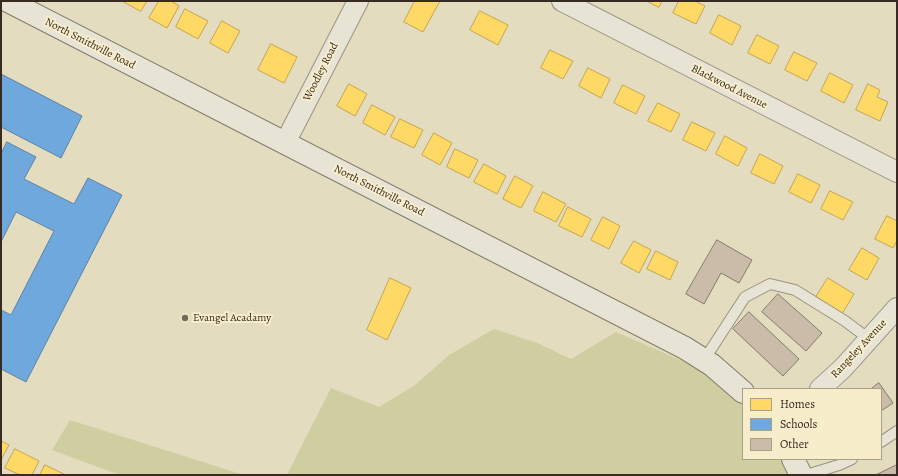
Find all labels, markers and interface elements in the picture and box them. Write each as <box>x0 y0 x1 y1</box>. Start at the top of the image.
street label: North Smithville Road <box>43 15 137 73</box>
street label: Woodley Road <box>301 41 341 103</box>
street label: Blackwood Avenue <box>689 62 769 112</box>
street label: North Smithville Road <box>332 162 426 220</box>
place label: Evangel Acadamy <box>193 311 271 325</box>
marker: Evangel Acadamy <box>180 313 190 323</box>
street label: Rangeley Avenue <box>828 317 890 381</box>
legend <box>742 388 882 460</box>
text: Homes <box>780 396 815 412</box>
text: Schools <box>780 416 817 432</box>
text: Other <box>780 436 809 452</box>

